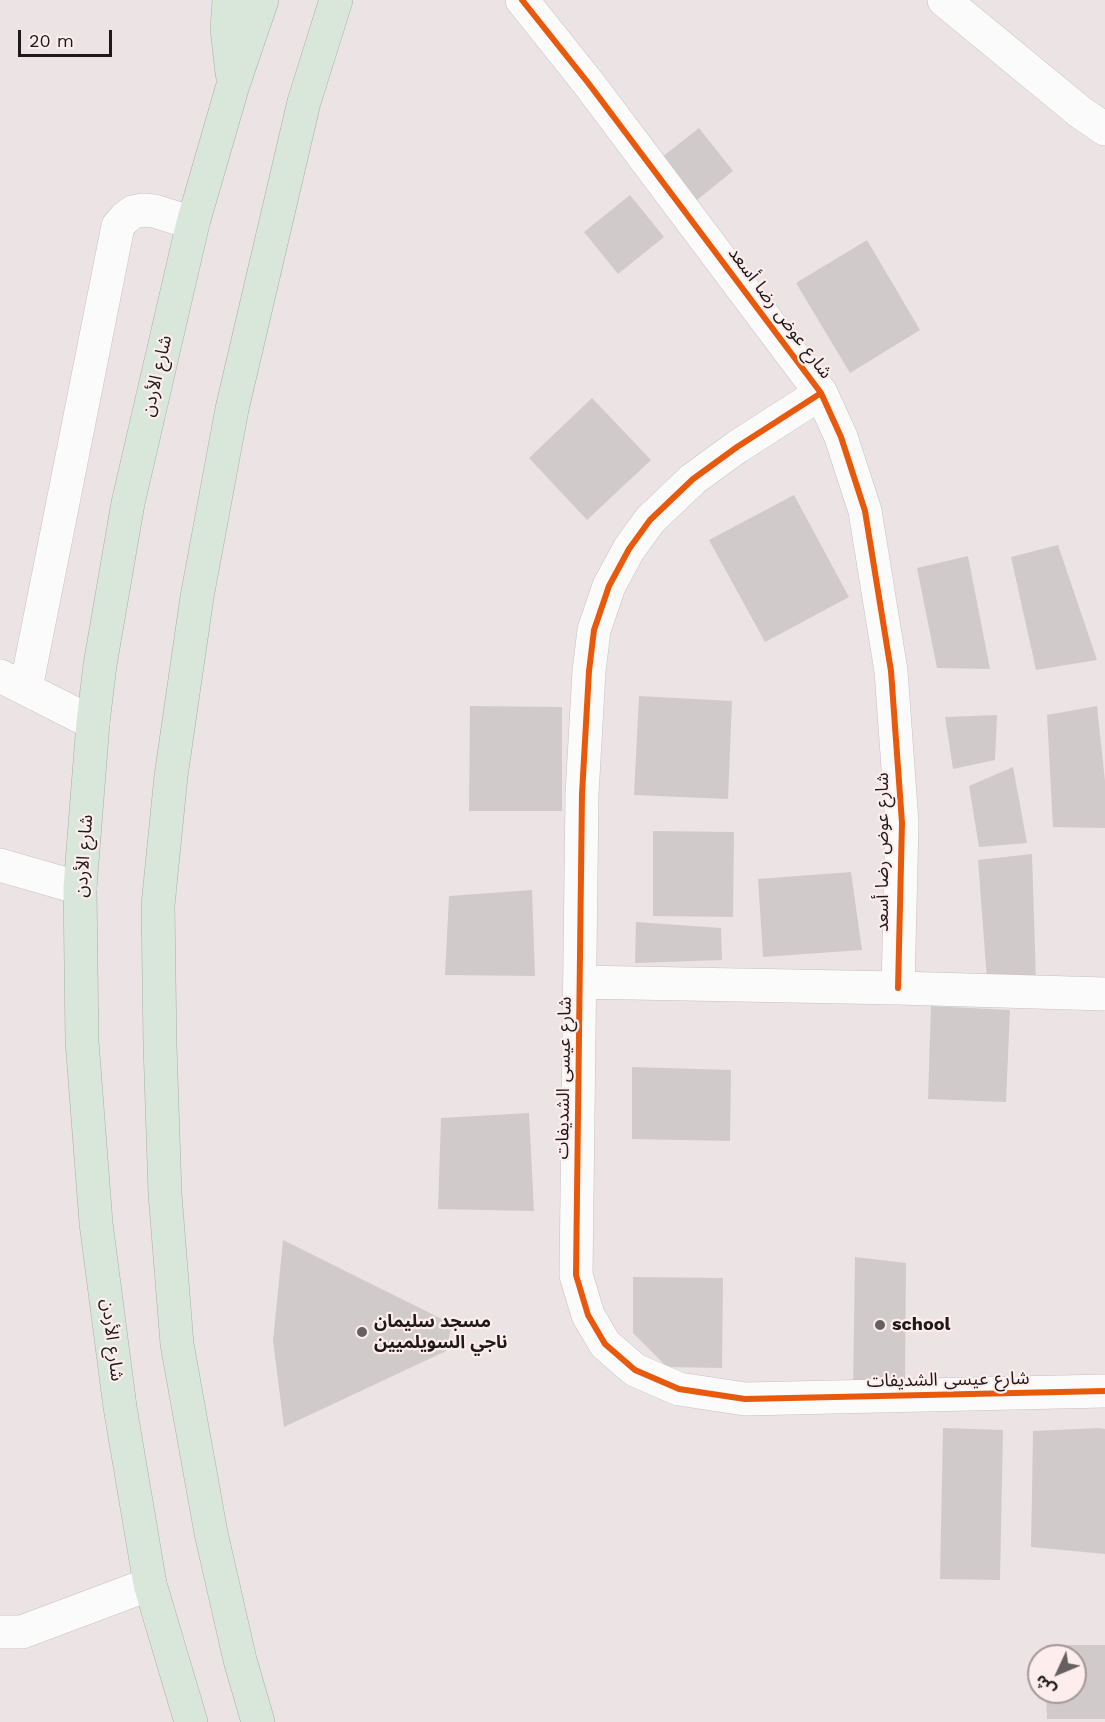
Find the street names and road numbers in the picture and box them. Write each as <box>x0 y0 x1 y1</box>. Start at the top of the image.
street label: شارع عوض رضا أسعد <box>723 243 837 383</box>
street label: شارع الأردن <box>137 333 177 419</box>
street label: شارع عوض رضا أسعد <box>872 772 894 932</box>
street label: شارع الأردن <box>70 814 98 898</box>
street label: شارع عيسى الشديفات <box>552 996 576 1160</box>
street label: شارع الأردن <box>96 1298 128 1382</box>
street label: شارع عيسى الشديفات <box>866 1368 1030 1392</box>

